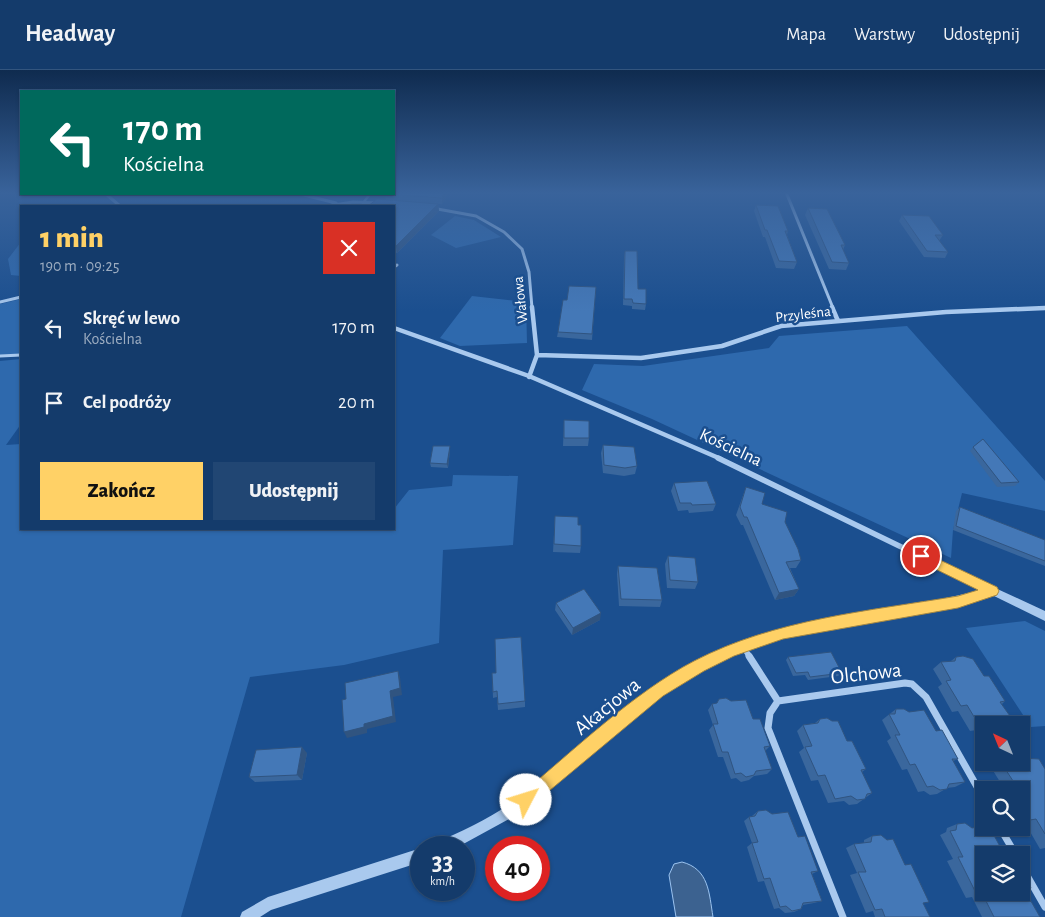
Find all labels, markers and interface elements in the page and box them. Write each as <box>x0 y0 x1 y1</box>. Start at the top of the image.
text: Headway <box>25 22 115 46</box>
text: Mapa <box>786 26 826 44</box>
text: Warstwy <box>854 26 915 44</box>
text: Udostępnij <box>943 26 1020 44</box>
icon: left <box>40 110 105 175</box>
text: 170 m <box>123 112 203 147</box>
text: Kościelna <box>123 153 204 175</box>
button: close <box>323 222 375 274</box>
text: 1 min <box>40 223 104 253</box>
text: 190 m · 09:25 <box>40 258 119 274</box>
street label: Wałowa <box>511 276 530 324</box>
street label: Przyleśna <box>774 304 832 325</box>
text: Skręć w lewo <box>83 309 180 328</box>
icon: left <box>40 314 68 342</box>
text: 170 m <box>332 318 375 337</box>
text: Kościelna <box>83 331 142 347</box>
icon: arrive <box>40 389 68 417</box>
text: Cel podróży <box>83 393 171 412</box>
text: 20 m <box>338 393 375 412</box>
street label: Kościelna <box>697 426 765 470</box>
button: Zakończ <box>40 462 203 520</box>
button: Udostępnij <box>213 462 375 520</box>
pin <box>900 535 942 577</box>
icon: arrive <box>907 542 935 570</box>
street label: Olchowa <box>830 659 903 688</box>
street label: Akacjowa <box>570 673 645 739</box>
north arrow <box>975 716 1030 771</box>
map controls <box>975 716 1030 901</box>
position arrow <box>499 773 551 825</box>
button: search <box>975 781 1030 836</box>
speed limit sign: 40 <box>485 836 550 901</box>
button: layers <box>975 846 1030 901</box>
text: 33 <box>432 850 453 875</box>
text: km/h <box>430 875 455 887</box>

